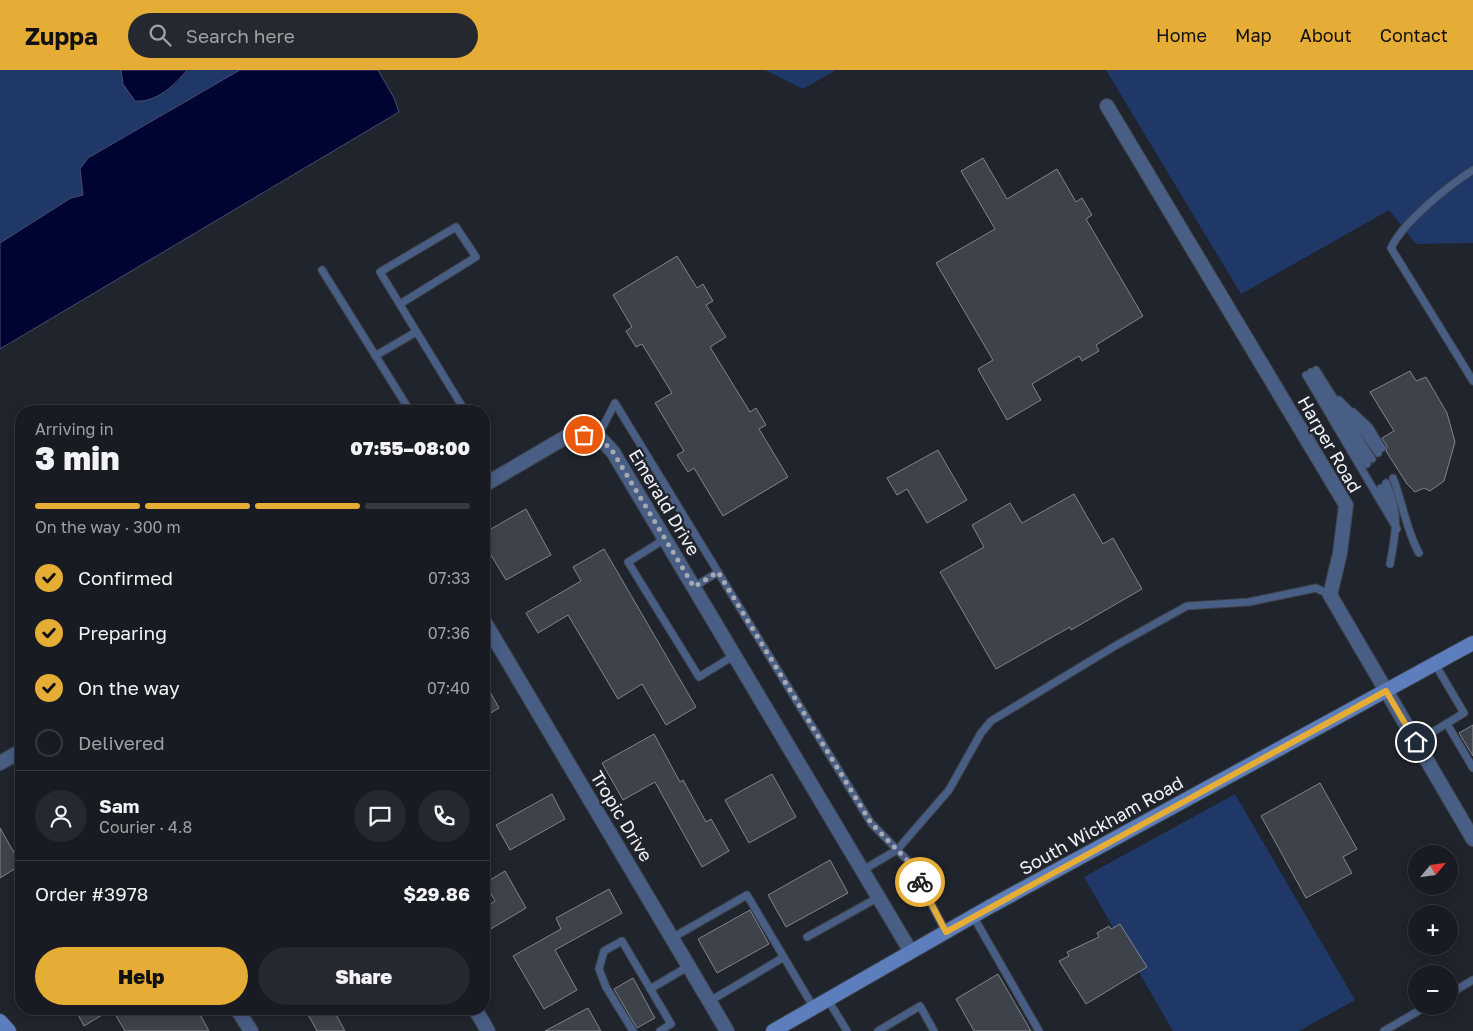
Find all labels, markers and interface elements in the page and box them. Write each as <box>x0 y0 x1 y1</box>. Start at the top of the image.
search box <box>128 13 478 58</box>
text: Zuppa <box>25 21 98 50</box>
icon: search <box>146 21 174 49</box>
text: Search here <box>186 24 295 47</box>
text: Home <box>1156 24 1207 46</box>
text: Map <box>1235 24 1272 46</box>
text: About <box>1300 24 1352 46</box>
text: Contact <box>1380 24 1448 46</box>
street label: Harper Road <box>1293 392 1367 496</box>
pin <box>563 414 605 456</box>
text: Arriving in <box>35 419 114 439</box>
icon: bag <box>570 421 598 449</box>
text: 07:55–08:00 <box>350 436 470 459</box>
text: 3 min <box>35 439 120 477</box>
street label: Emerald Drive <box>625 445 705 559</box>
text: On the way · 300 m <box>35 517 181 537</box>
icon: check <box>35 564 63 592</box>
text: Confirmed <box>78 566 173 589</box>
text: 07:33 <box>428 568 470 588</box>
icon: check <box>35 619 63 647</box>
text: Preparing <box>78 621 167 644</box>
text: 07:36 <box>428 623 470 643</box>
icon: check <box>35 674 63 702</box>
text: On the way <box>78 676 180 699</box>
text: 07:40 <box>427 678 470 698</box>
pin <box>1395 721 1437 763</box>
icon: home <box>1402 728 1430 756</box>
text: Delivered <box>78 731 165 754</box>
street label: Tropic Drive <box>586 767 658 865</box>
street label: South Wickham Road <box>1015 771 1187 879</box>
button: person <box>35 790 87 842</box>
button: chat <box>354 790 406 842</box>
button: phone <box>418 790 470 842</box>
text: Sam <box>99 794 139 817</box>
text: Courier · 4.8 <box>99 817 192 837</box>
north arrow <box>1408 845 1458 895</box>
map controls <box>1408 845 1458 1015</box>
courier <box>895 857 945 907</box>
icon: bike <box>906 868 934 896</box>
text: Order #3978 <box>35 882 148 905</box>
text: $29.86 <box>403 882 470 905</box>
button: + <box>1408 905 1458 955</box>
button: Help <box>35 947 248 1005</box>
button: Share <box>258 947 470 1005</box>
button: − <box>1408 965 1458 1015</box>

